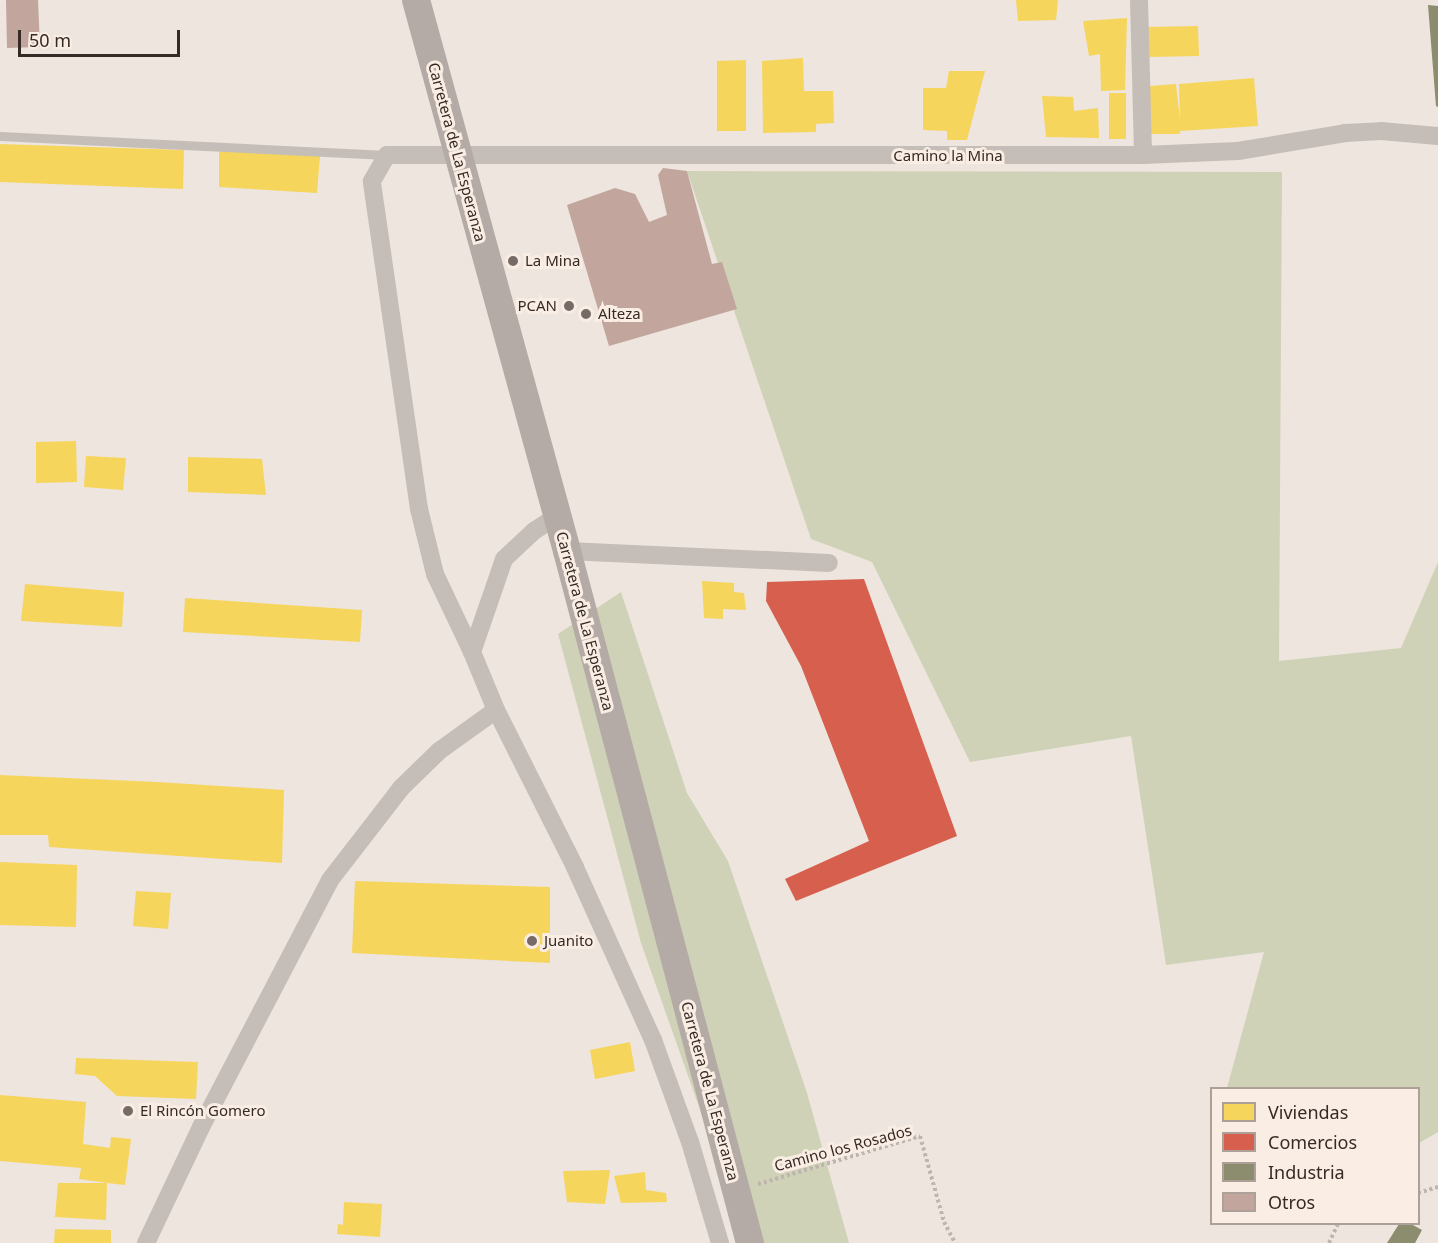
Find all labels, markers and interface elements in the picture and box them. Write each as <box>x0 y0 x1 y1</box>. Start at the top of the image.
scale bar <box>21 18 183 56</box>
text: 50 m <box>29 28 71 52</box>
street label: Carretera de La Esperanza <box>424 61 490 243</box>
street label: Camino la Mina <box>893 147 1003 165</box>
place label: La Mina <box>525 252 580 270</box>
marker: La Mina <box>506 254 520 268</box>
place label: PCAN <box>517 297 557 315</box>
marker: PCAN <box>562 299 576 313</box>
place label: Alteza <box>598 305 641 323</box>
marker: Alteza <box>579 307 593 321</box>
street label: Carretera de La Esperanza <box>552 530 618 712</box>
place label: Juanito <box>544 932 593 950</box>
marker: Juanito <box>525 934 539 948</box>
street label: Carretera de La Esperanza <box>677 1000 743 1182</box>
legend <box>1210 1087 1420 1225</box>
text: Viviendas <box>1268 1100 1348 1124</box>
place label: El Rincón Gomero <box>140 1102 265 1120</box>
marker: El Rincón Gomero <box>121 1104 135 1118</box>
street label: Camino los Rosados <box>772 1121 914 1175</box>
text: Comercios <box>1268 1130 1357 1154</box>
text: Industria <box>1268 1160 1345 1184</box>
text: Otros <box>1268 1190 1315 1214</box>

